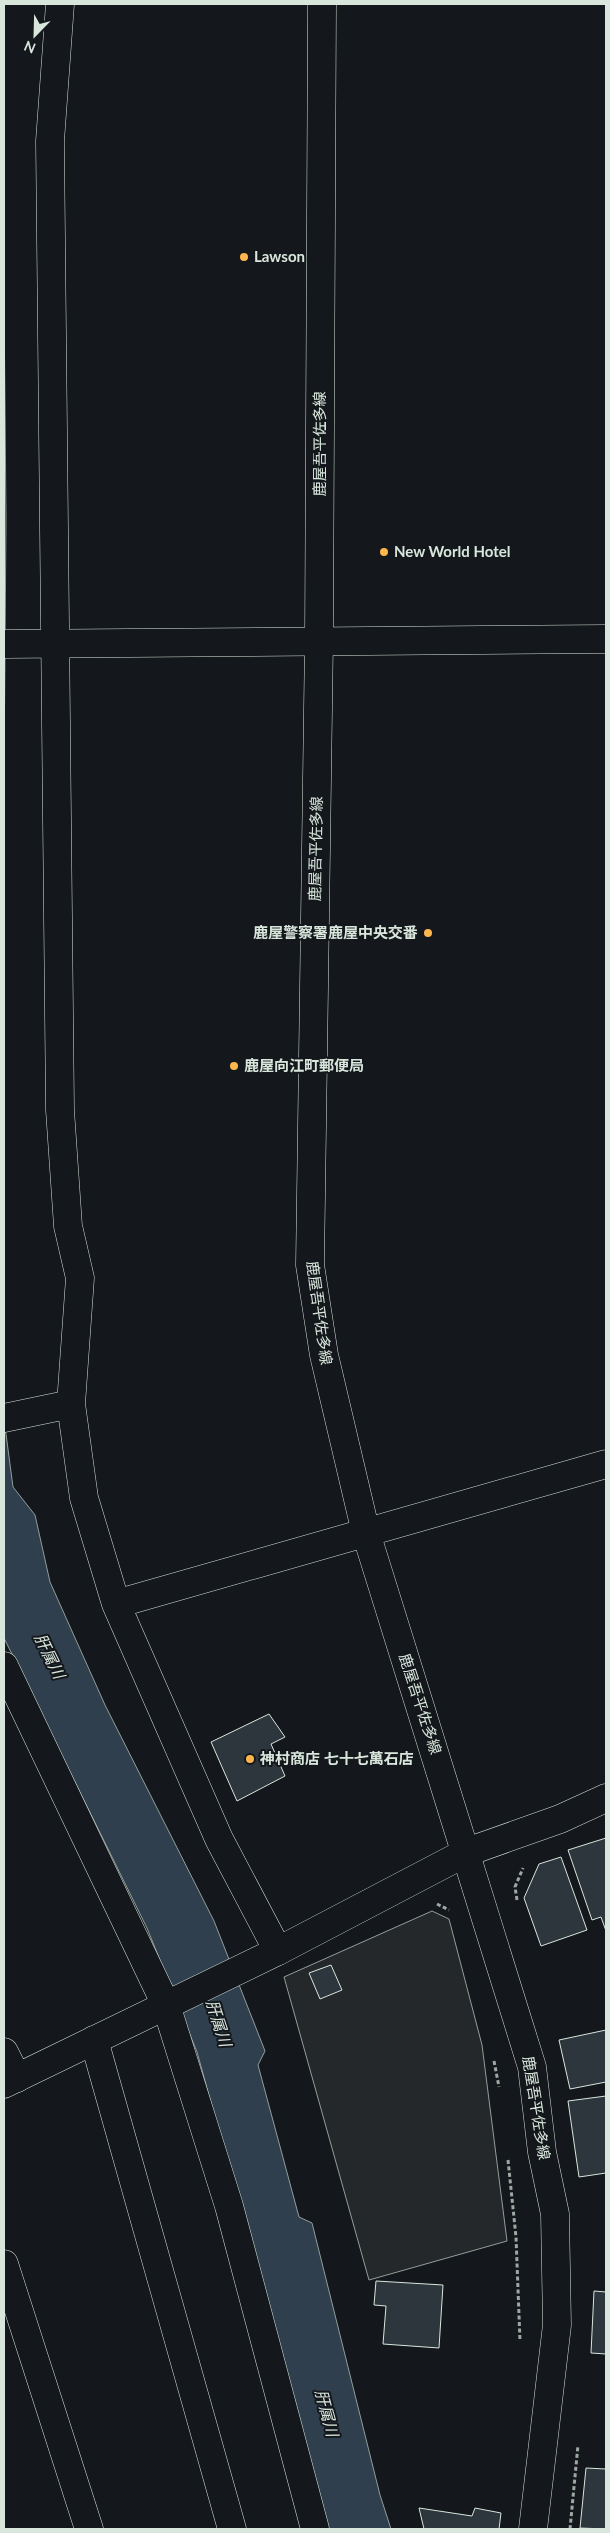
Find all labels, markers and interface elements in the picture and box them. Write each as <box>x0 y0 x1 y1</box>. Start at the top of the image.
north arrow <box>10 10 60 60</box>
text: N <box>21 37 38 57</box>
place label: Lawson <box>254 247 305 265</box>
marker: Lawson <box>238 251 250 263</box>
street label: 鹿屋吾平佐多線 <box>310 391 328 497</box>
place label: New World Hotel <box>394 542 511 560</box>
marker: New World Hotel <box>378 546 390 558</box>
street label: 鹿屋吾平佐多線 <box>305 796 325 902</box>
place label: 鹿屋警察署鹿屋中央交番 <box>253 923 418 941</box>
marker: 鹿屋警察署鹿屋中央交番 <box>422 927 434 939</box>
place label: 鹿屋向江町郵便局 <box>244 1056 364 1074</box>
marker: 鹿屋向江町郵便局 <box>228 1060 240 1072</box>
street label: 鹿屋吾平佐多線 <box>304 1260 336 1366</box>
water label: 肝属川 <box>31 1630 70 1683</box>
street label: 鹿屋吾平佐多線 <box>396 1651 446 1756</box>
place label: 神村商店 七十七萬石店 <box>259 1749 414 1767</box>
marker: 神村商店 七十七萬石店 <box>244 1753 256 1765</box>
water label: 肝属川 <box>203 1997 237 2051</box>
street label: 鹿屋吾平佐多線 <box>520 2055 554 2161</box>
water label: 肝属川 <box>312 2387 343 2440</box>

